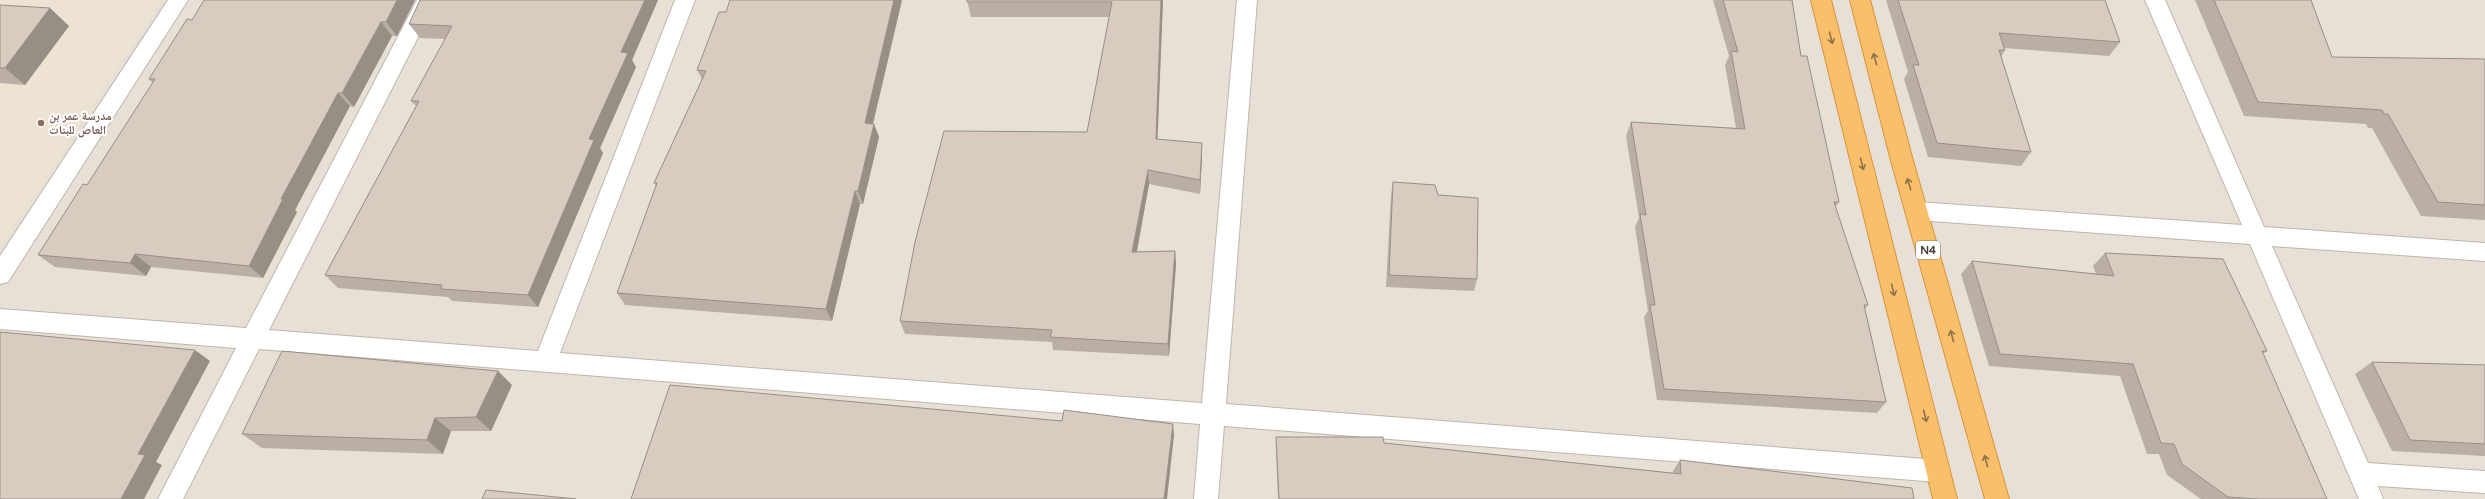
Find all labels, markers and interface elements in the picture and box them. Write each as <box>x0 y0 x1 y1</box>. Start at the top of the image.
one-way arrow <box>1827 31 1835 44</box>
one-way arrow <box>1871 52 1878 65</box>
place label: مدرسة عمر بن العاص للبنات <box>49 109 112 138</box>
marker: مدرسة عمر بن العاص للبنات <box>36 118 46 128</box>
one-way arrow <box>1859 157 1866 170</box>
one-way arrow <box>1905 178 1912 191</box>
road number: N4 <box>1916 241 1940 259</box>
one-way arrow <box>1890 283 1898 296</box>
one-way arrow <box>1947 330 1955 343</box>
one-way arrow <box>1921 410 1929 423</box>
one-way arrow <box>1982 455 1989 468</box>

